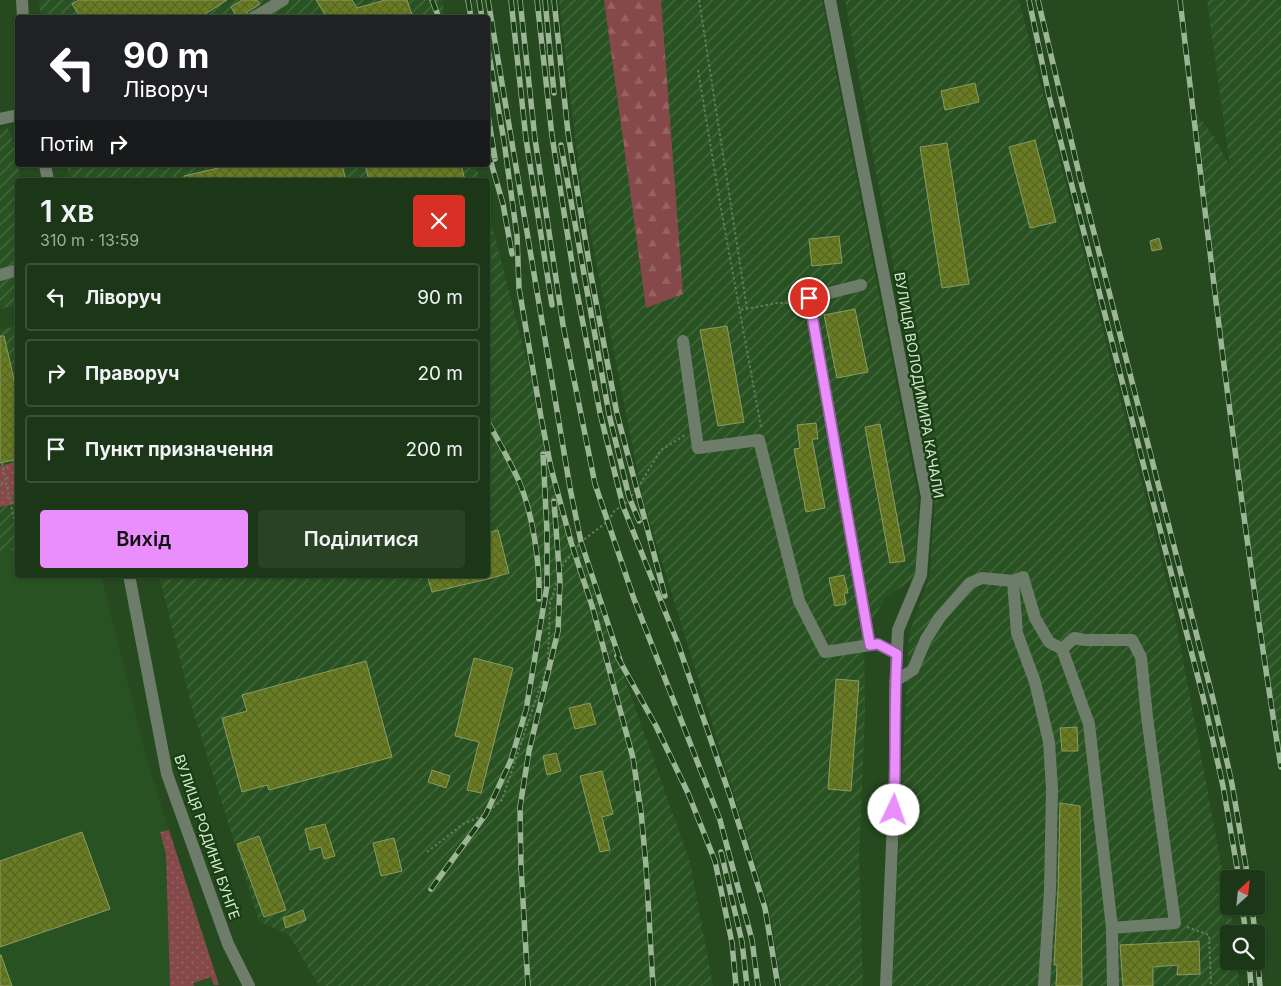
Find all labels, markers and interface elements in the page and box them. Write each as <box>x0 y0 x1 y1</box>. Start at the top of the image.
text: 90 m <box>123 34 210 76</box>
icon: left <box>40 35 105 100</box>
text: Ліворуч <box>123 76 208 102</box>
icon: right <box>104 130 132 158</box>
text: Потім <box>40 133 94 156</box>
text: 1 хв <box>40 193 95 229</box>
button: close <box>413 195 465 247</box>
text: 310 m · 13:59 <box>40 230 139 250</box>
street label: ВУЛИЦЯ ВОЛОДИМИРА КАЧАЛИ <box>891 271 948 499</box>
pin <box>788 277 830 319</box>
icon: left <box>42 283 70 311</box>
icon: arrive <box>795 284 823 312</box>
text: Ліворуч <box>85 286 161 309</box>
text: 90 m <box>417 286 463 309</box>
icon: right <box>42 359 70 387</box>
text: Праворуч <box>85 362 179 385</box>
text: 20 m <box>417 362 463 385</box>
icon: arrive <box>42 435 70 463</box>
text: Пункт призначення <box>85 438 273 461</box>
text: 200 m <box>405 438 463 461</box>
button: Вихід <box>40 510 248 568</box>
button: Поділитися <box>258 510 465 568</box>
street label: ВУЛИЦЯ РОДИНИ БУНҐЕ <box>171 752 244 922</box>
position arrow <box>867 783 919 835</box>
north arrow <box>1220 870 1265 915</box>
map controls <box>1220 870 1265 970</box>
button: search <box>1220 925 1265 970</box>

